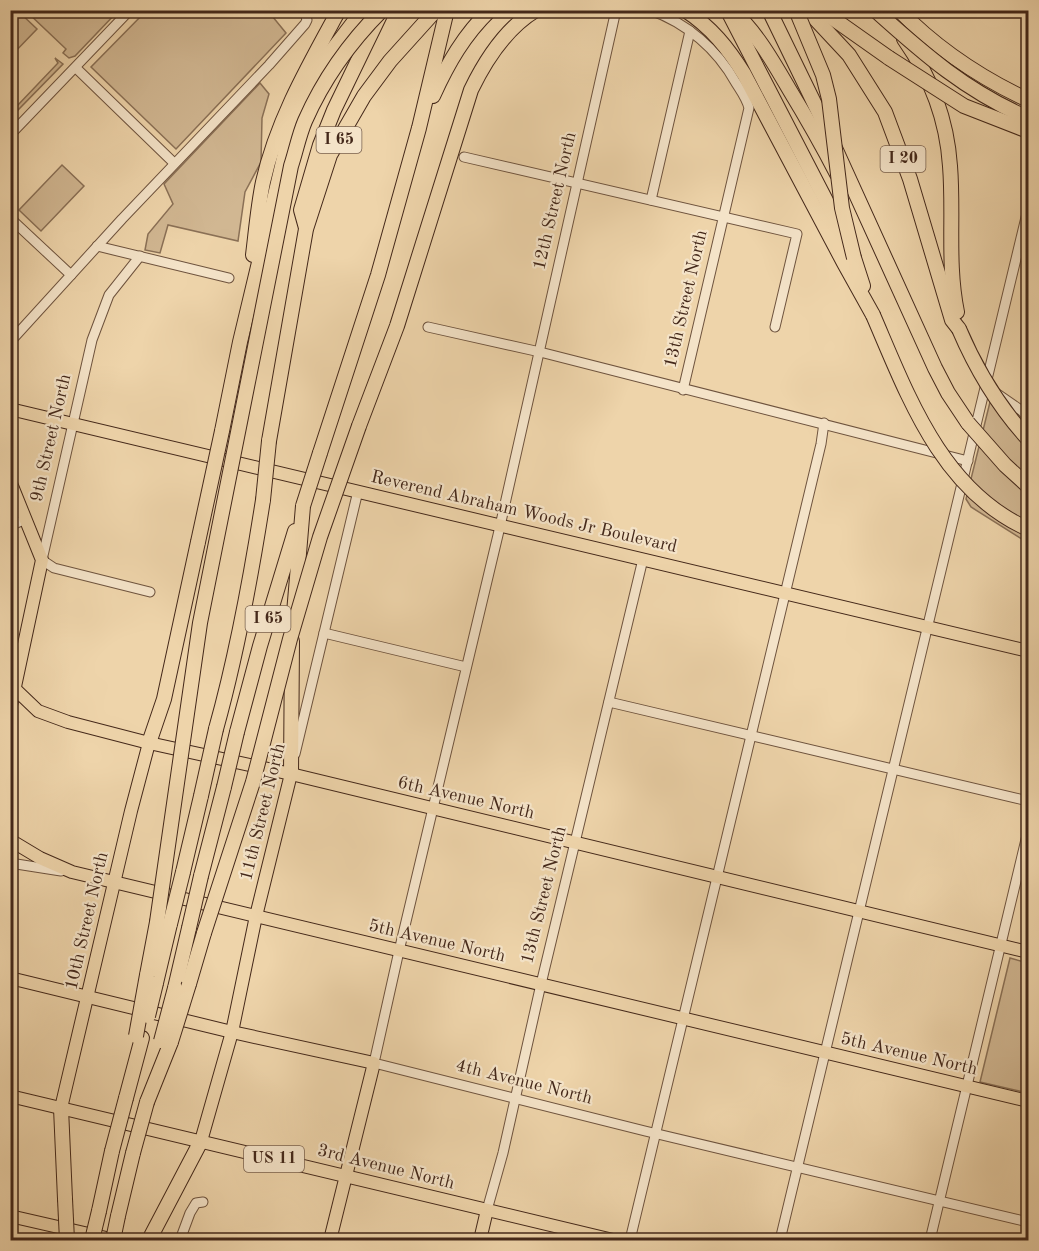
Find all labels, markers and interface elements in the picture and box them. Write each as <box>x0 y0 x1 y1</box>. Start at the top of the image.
road number: I 65 <box>316 127 362 153</box>
street label: 12th Street North <box>530 130 580 272</box>
road number: I 20 <box>880 146 926 172</box>
street label: 13th Street North <box>661 228 711 370</box>
street label: 9th Street North <box>28 372 75 504</box>
street label: Reverend Abraham Woods Jr Boulevard <box>369 468 679 556</box>
road number: I 65 <box>246 606 290 632</box>
street label: 11th Street North <box>237 741 289 883</box>
street label: 6th Avenue North <box>396 773 536 823</box>
street label: 13th Street North <box>518 824 570 966</box>
street label: 10th Street North <box>62 850 112 992</box>
street label: 5th Avenue North <box>367 916 507 966</box>
street label: 5th Avenue North <box>839 1029 979 1079</box>
street label: 4th Avenue North <box>454 1056 594 1108</box>
street label: 3rd Avenue North <box>316 1141 457 1193</box>
road number: US 11 <box>244 1146 304 1172</box>

